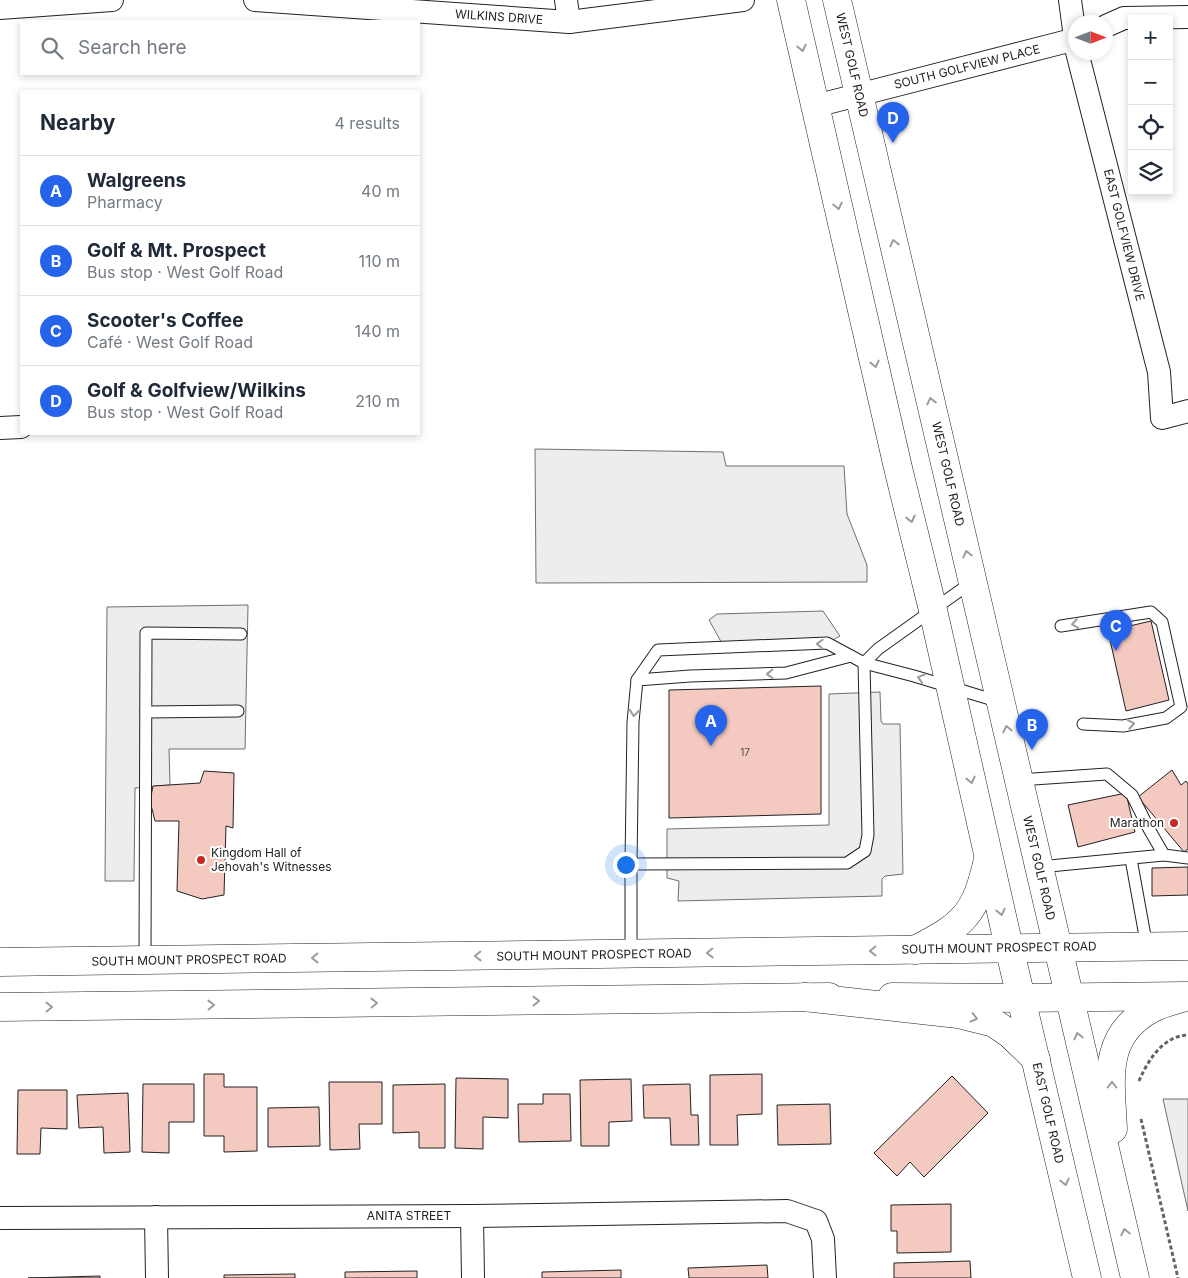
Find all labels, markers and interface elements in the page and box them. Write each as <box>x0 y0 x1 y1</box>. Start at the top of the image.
street label: WILKINS DRIVE <box>454 6 544 27</box>
street label: WEST GOLF ROAD <box>833 11 872 119</box>
north arrow <box>1068 15 1113 60</box>
map controls <box>1128 15 1173 195</box>
button: + <box>1128 15 1173 60</box>
search box <box>20 20 420 75</box>
icon: search <box>38 34 66 62</box>
text: Search here <box>78 36 187 59</box>
street label: SOUTH GOLFVIEW PLACE <box>892 41 1041 92</box>
one-way arrow <box>796 43 807 52</box>
button: − <box>1128 60 1173 105</box>
pin: D <box>877 102 909 143</box>
button: locate <box>1128 105 1173 150</box>
text: Nearby <box>40 110 115 135</box>
text: 4 results <box>335 113 400 133</box>
button: layers <box>1128 150 1173 195</box>
street label: EAST GOLFVIEW DRIVE <box>1101 167 1148 302</box>
text: Walgreens <box>87 169 186 192</box>
text: A <box>50 181 62 201</box>
text: 40 m <box>361 181 400 201</box>
text: Pharmacy <box>87 192 163 212</box>
one-way arrow <box>832 202 843 211</box>
text: Golf & Mt. Prospect <box>87 239 266 262</box>
one-way arrow <box>889 239 900 247</box>
text: B <box>51 251 61 271</box>
text: 110 m <box>358 251 400 271</box>
text: Bus stop · West Golf Road <box>87 262 283 282</box>
text: Scooter's Coffee <box>87 309 243 332</box>
text: C <box>50 321 62 341</box>
text: 140 m <box>355 321 400 341</box>
text: Café · West Golf Road <box>87 332 253 352</box>
one-way arrow <box>869 360 879 369</box>
text: Golf & Golfview/Wilkins <box>87 379 306 402</box>
text: D <box>50 391 62 411</box>
text: 210 m <box>355 391 400 411</box>
one-way arrow <box>926 397 937 406</box>
text: Bus stop · West Golf Road <box>87 402 283 422</box>
street label: WEST GOLF ROAD <box>929 420 968 528</box>
one-way arrow <box>906 515 916 523</box>
one-way arrow <box>962 550 973 559</box>
pin: C <box>1100 610 1132 651</box>
one-way arrow <box>1071 618 1080 628</box>
one-way arrow <box>816 639 824 649</box>
one-way arrow <box>765 669 773 679</box>
one-way arrow <box>918 674 926 684</box>
pin: A <box>695 705 727 746</box>
one-way arrow <box>628 709 639 717</box>
pin: B <box>1016 709 1048 750</box>
one-way arrow <box>1127 720 1136 730</box>
one-way arrow <box>1003 725 1013 734</box>
house number: 17 <box>740 746 750 758</box>
one-way arrow <box>965 776 976 785</box>
street label: WEST GOLF ROAD <box>1020 814 1059 922</box>
place label: Marathon <box>1110 815 1164 830</box>
marker: Marathon <box>1168 817 1180 829</box>
place label: Kingdom Hall of Jehovah's Witnesses <box>211 845 331 874</box>
your location <box>613 852 639 878</box>
marker: Kingdom Hall of Jehovah's Witnesses <box>195 854 207 866</box>
one-way arrow <box>995 907 1006 916</box>
street label: SOUTH MOUNT PROSPECT ROAD <box>901 938 1097 957</box>
street label: SOUTH MOUNT PROSPECT ROAD <box>496 945 692 964</box>
one-way arrow <box>869 946 876 956</box>
one-way arrow <box>706 948 714 958</box>
street label: SOUTH MOUNT PROSPECT ROAD <box>91 950 287 969</box>
one-way arrow <box>474 951 482 961</box>
one-way arrow <box>311 953 319 963</box>
one-way arrow <box>532 996 540 1006</box>
one-way arrow <box>370 998 378 1008</box>
one-way arrow <box>208 1000 215 1010</box>
one-way arrow <box>45 1002 53 1012</box>
one-way arrow <box>969 1012 978 1023</box>
one-way arrow <box>1073 1032 1084 1041</box>
street label: EAST GOLF ROAD <box>1030 1061 1067 1165</box>
one-way arrow <box>1107 1080 1117 1088</box>
one-way arrow <box>1059 1177 1070 1186</box>
street label: ANITA STREET <box>367 1208 451 1223</box>
one-way arrow <box>1120 1227 1131 1236</box>

